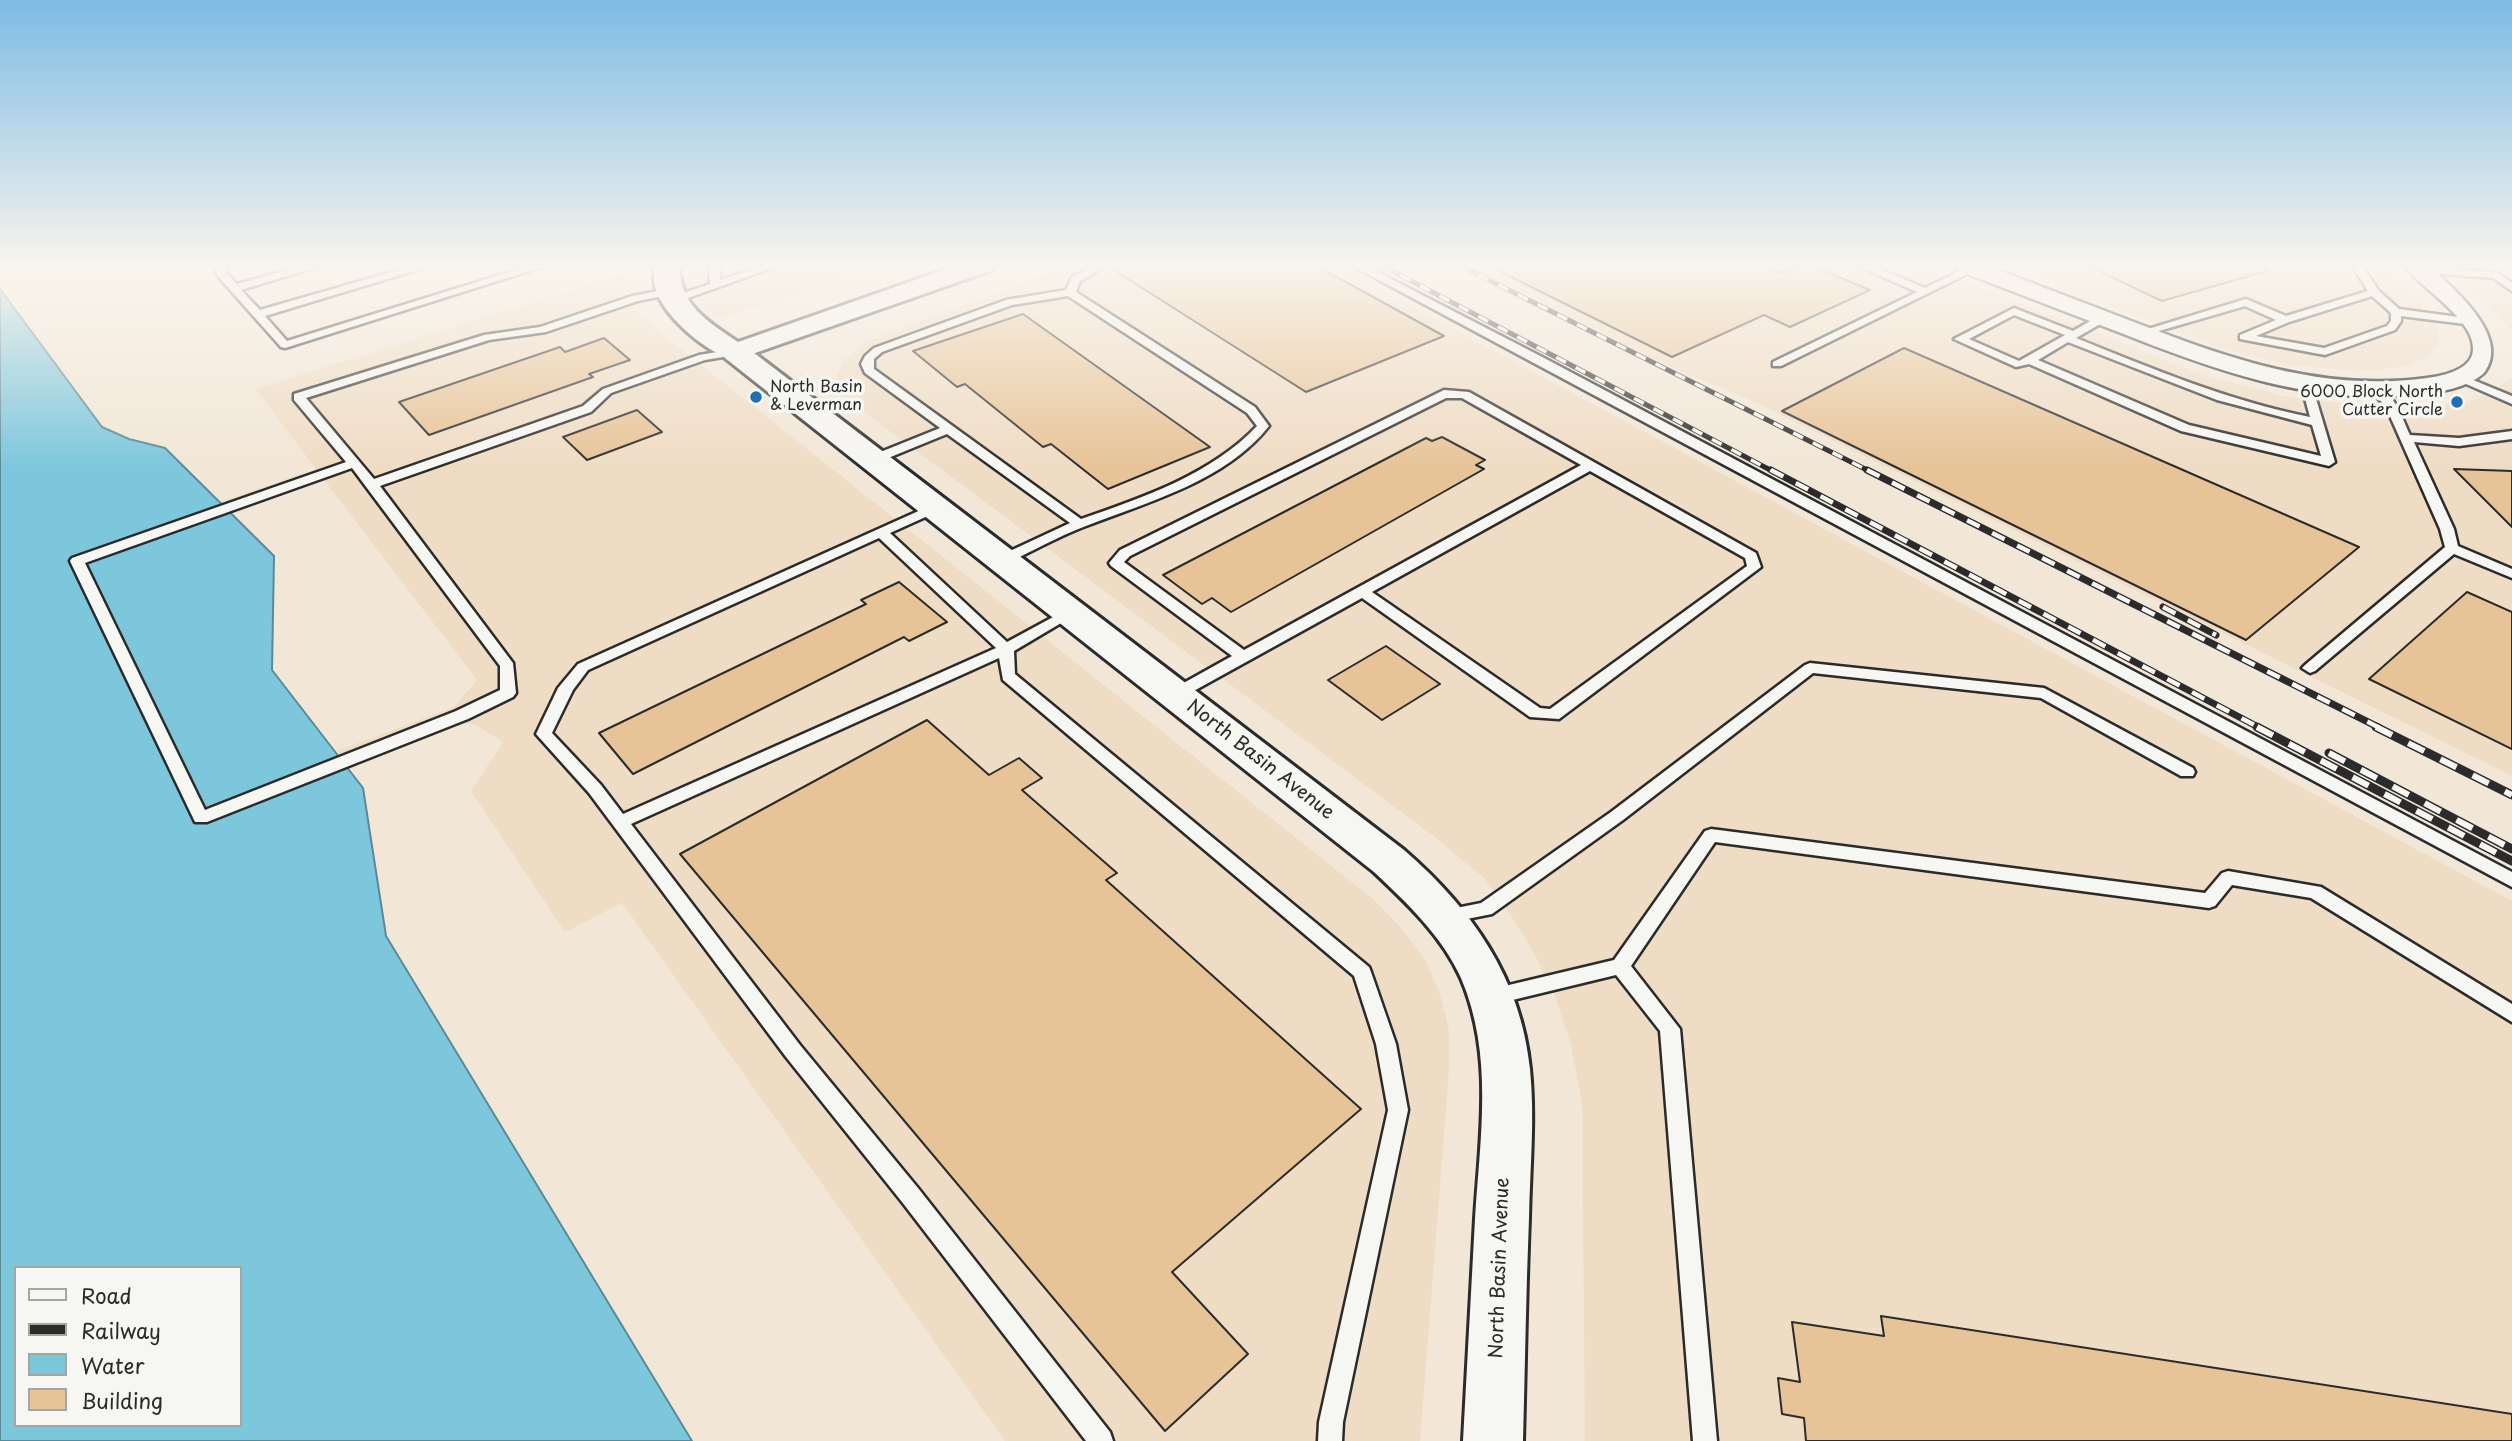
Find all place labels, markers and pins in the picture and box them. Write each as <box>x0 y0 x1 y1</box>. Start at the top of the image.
place label: North Basin & Leverman <box>770 378 862 416</box>
place label: 6000 Block North Cutter Circle <box>2300 383 2443 421</box>
marker: North Basin & Leverman <box>748 389 764 405</box>
marker: 6000 Block North Cutter Circle <box>2449 394 2465 410</box>

